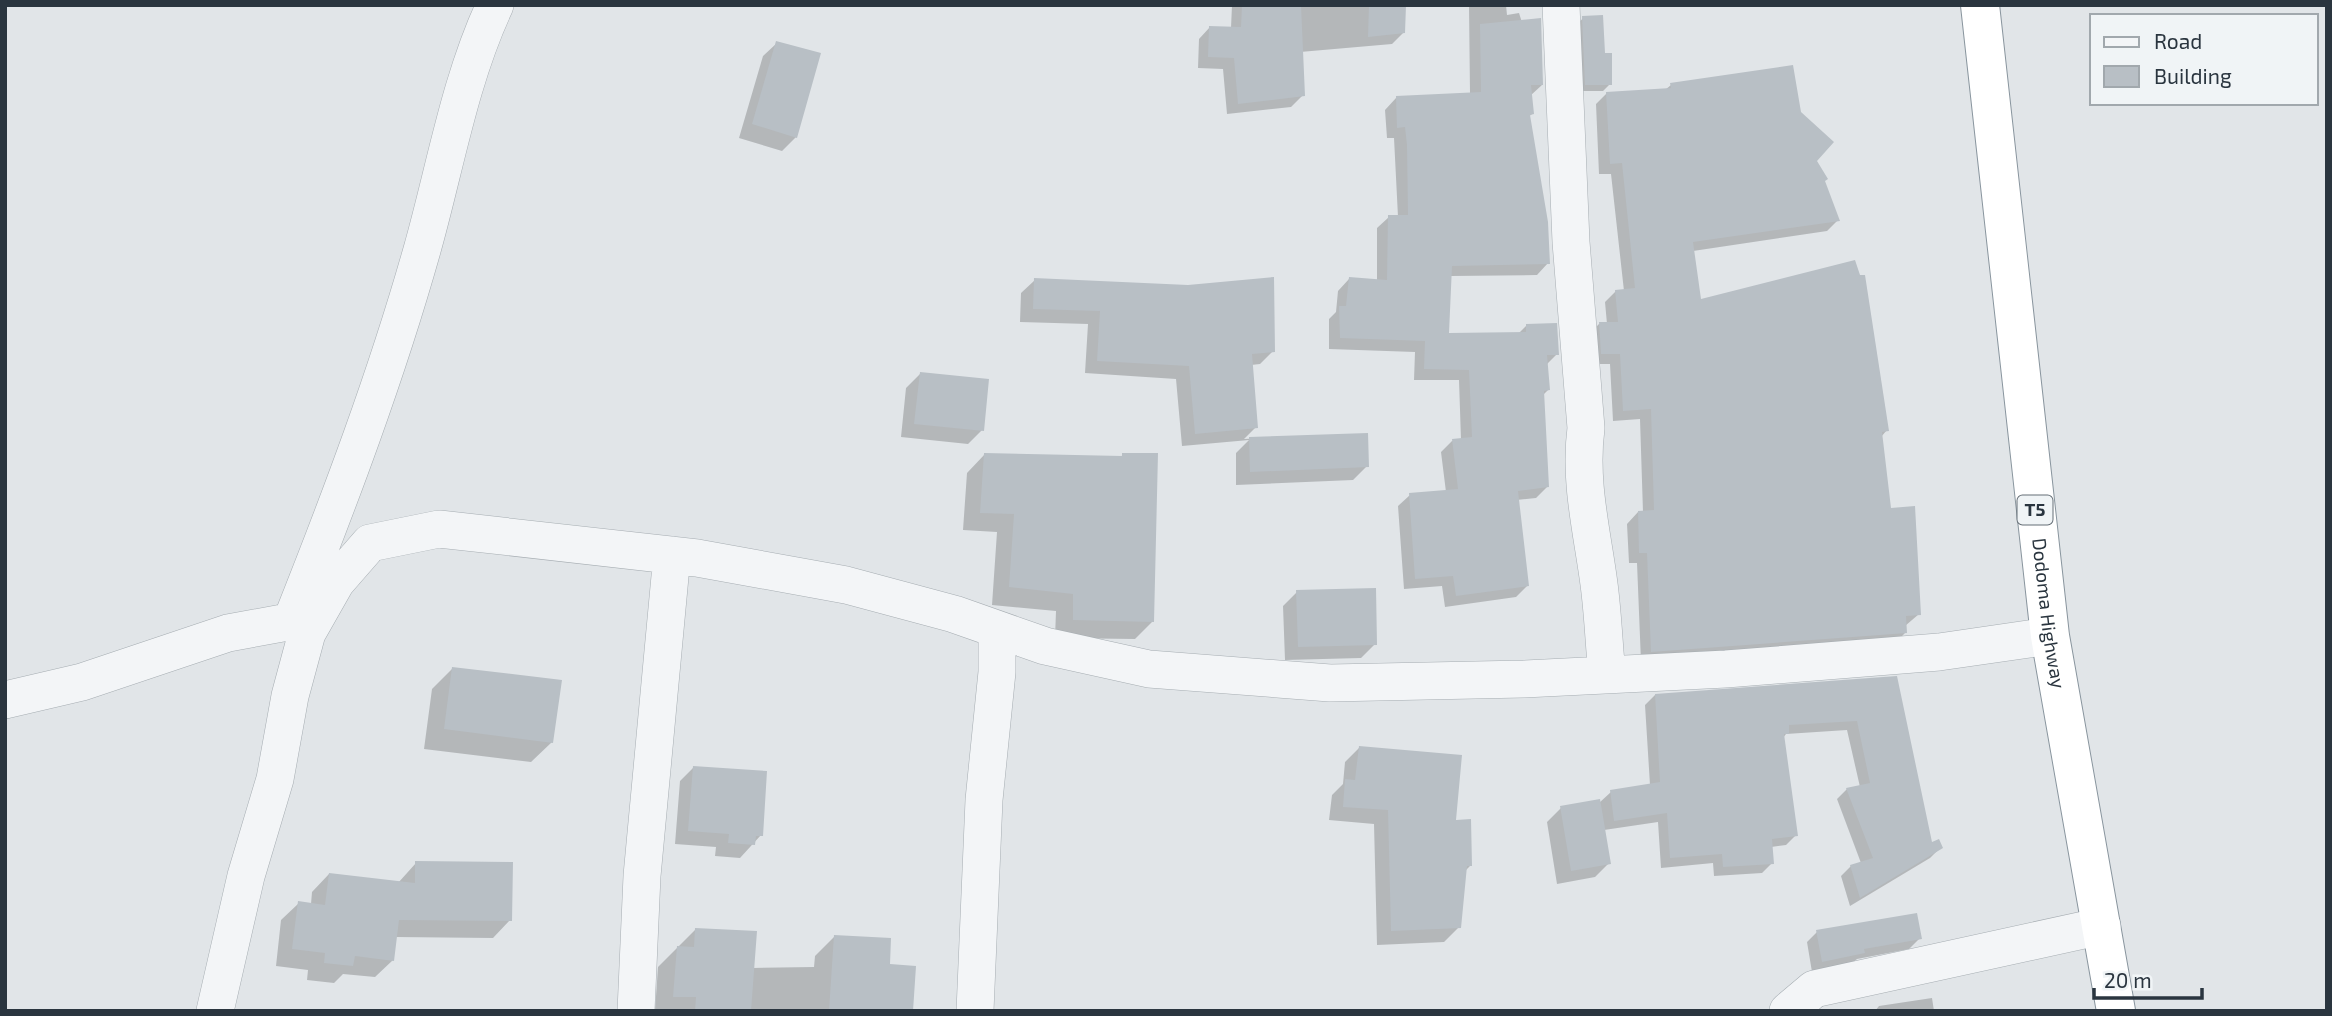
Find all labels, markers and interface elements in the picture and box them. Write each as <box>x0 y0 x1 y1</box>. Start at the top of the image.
legend <box>2090 14 2318 105</box>
text: Road <box>2154 28 2202 53</box>
text: Building <box>2154 63 2232 88</box>
road number: T5 <box>2018 496 2052 524</box>
street label: Dodoma Highway <box>2028 537 2071 690</box>
scale bar <box>2094 956 2202 1000</box>
text: 20 m <box>2104 967 2152 992</box>

